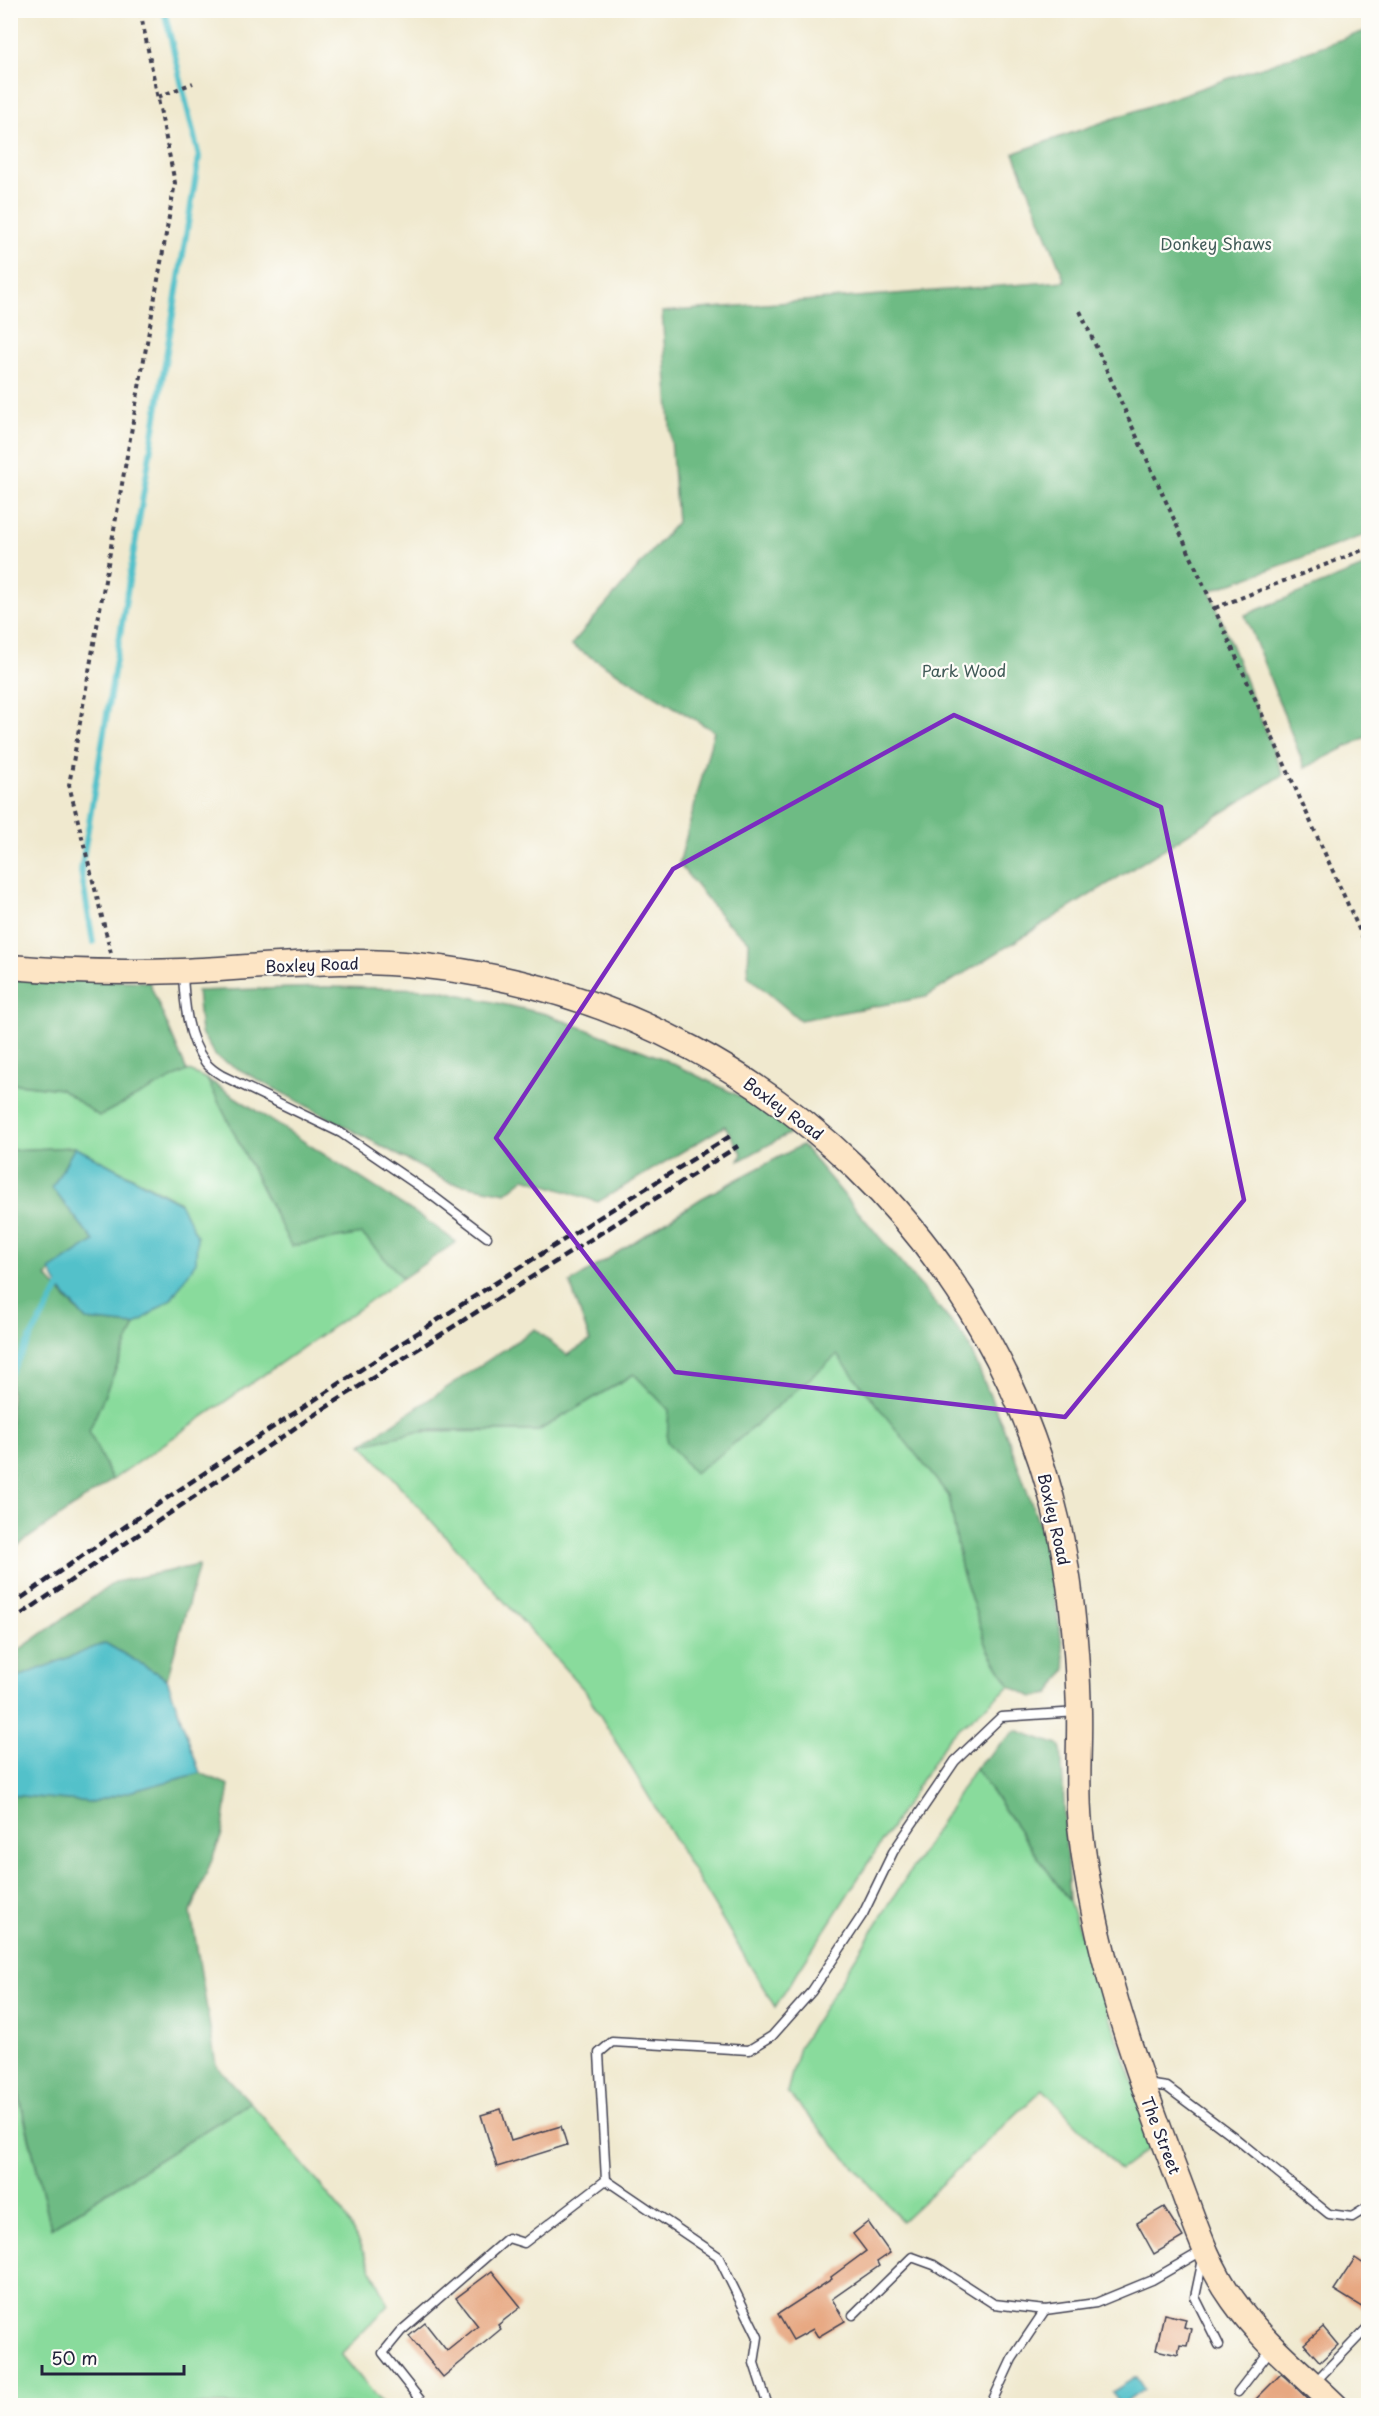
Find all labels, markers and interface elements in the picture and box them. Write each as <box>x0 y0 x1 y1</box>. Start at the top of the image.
park label: Donkey Shaws <box>1160 231 1272 255</box>
park label: Park Wood <box>922 658 1006 682</box>
street label: Boxley Road <box>265 950 359 978</box>
street label: Boxley Road <box>739 1071 829 1145</box>
street label: Boxley Road <box>1033 1471 1077 1567</box>
street label: The Street <box>1136 2093 1188 2178</box>
scale bar <box>42 2338 184 2376</box>
text: 50 m <box>51 2344 98 2371</box>

